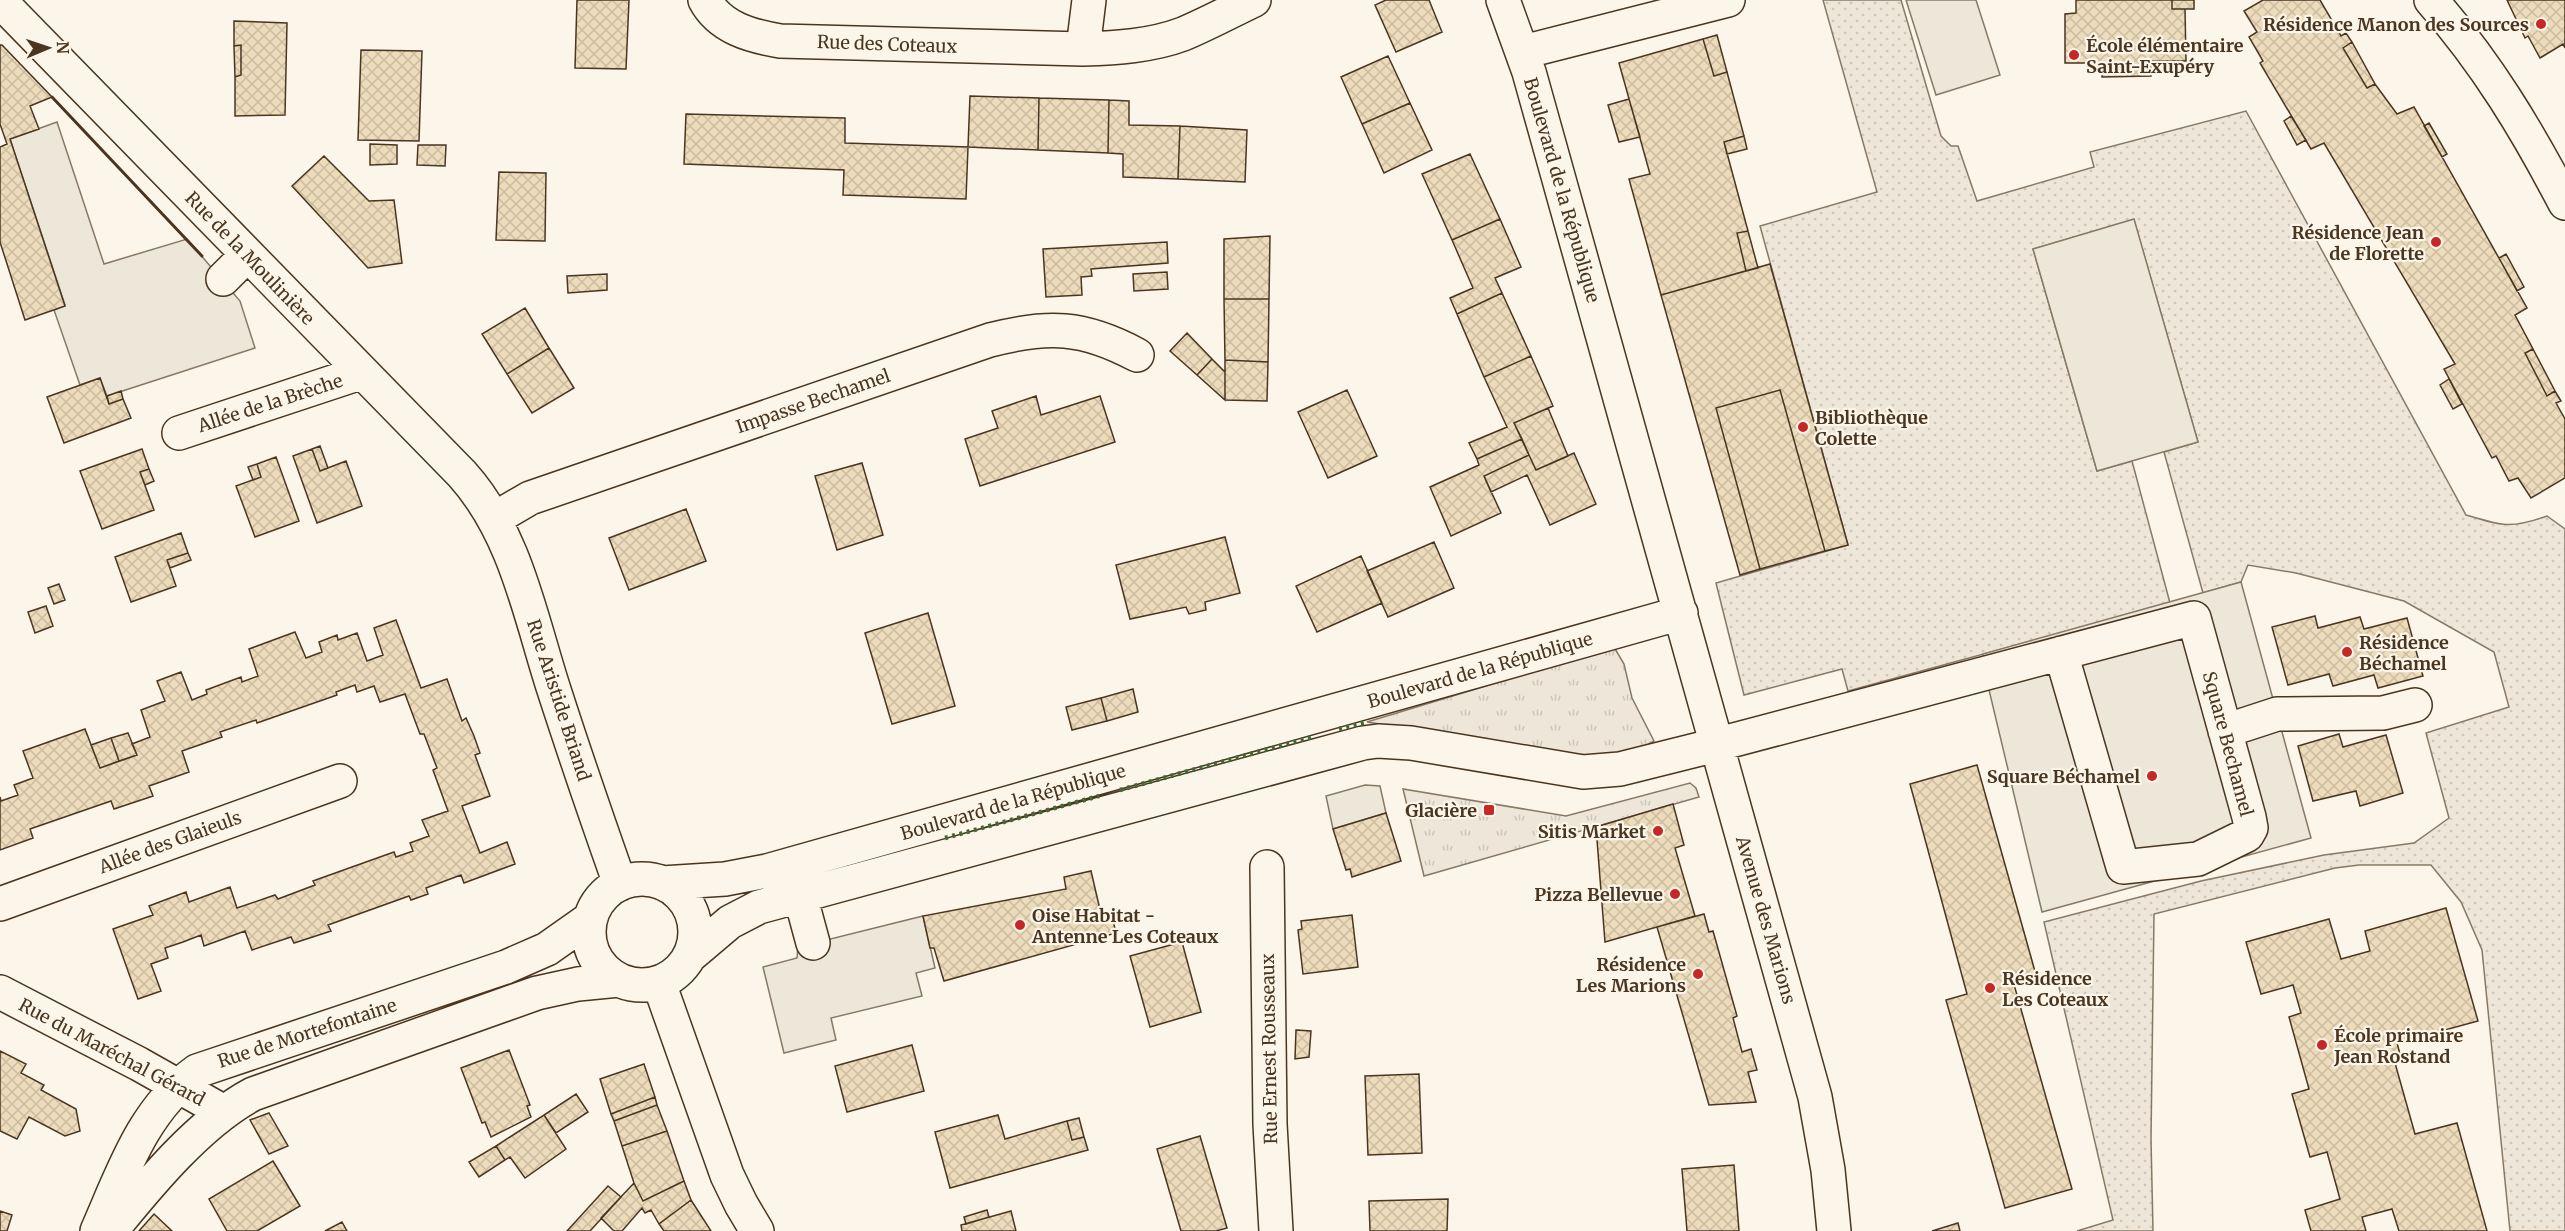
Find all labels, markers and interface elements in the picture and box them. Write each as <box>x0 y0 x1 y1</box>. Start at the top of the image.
place label: Résidence Manon des Sources <box>2263 13 2529 36</box>
marker: Résidence Manon des Sources <box>2534 17 2548 31</box>
north arrow <box>18 18 78 78</box>
street label: Rue des Coteaux <box>817 30 958 58</box>
place label: École élémentaire Saint-Exupéry <box>2086 34 2244 78</box>
text: N <box>53 41 73 55</box>
marker: École élémentaire Saint-Exupéry <box>2067 48 2081 62</box>
street label: Boulevard de la République <box>1519 75 1605 305</box>
street label: Rue de la Moulinière <box>181 187 319 329</box>
place label: Résidence Jean de Florette <box>2292 221 2424 265</box>
marker: Résidence Jean de Florette <box>2429 235 2443 249</box>
street label: Impasse Bechamel <box>733 364 894 438</box>
street label: Allée de la Brèche <box>194 369 345 438</box>
place label: Bibliothèque Colette <box>1815 406 1928 450</box>
marker: Bibliothèque Colette <box>1796 420 1810 434</box>
street label: Rue Aristide Briand <box>522 616 596 784</box>
street label: Boulevard de la République <box>1365 627 1595 713</box>
place label: Résidence Béchamel <box>2359 631 2449 675</box>
marker: Résidence Béchamel <box>2340 645 2354 659</box>
street label: Square Bechamel <box>2198 669 2259 819</box>
street label: Boulevard de la République <box>898 759 1128 845</box>
place label: Square Béchamel <box>1987 765 2140 788</box>
marker: Square Béchamel <box>2145 769 2159 783</box>
place label: Glacière <box>1405 799 1477 822</box>
marker: Glacière <box>1482 803 1496 817</box>
street label: Allée des Glaieuls <box>95 805 245 879</box>
place label: Sitis Market <box>1538 820 1647 843</box>
marker: Sitis Market <box>1651 824 1665 838</box>
street label: Avenue des Marions <box>1731 832 1801 1007</box>
place label: Pizza Bellevue <box>1534 883 1663 906</box>
marker: Pizza Bellevue <box>1668 887 1682 901</box>
place label: Oise Habitat - Antenne Les Coteaux <box>1031 904 1218 948</box>
marker: Oise Habitat - Antenne Les Coteaux <box>1013 918 1027 932</box>
street label: Rue Ernest Rousseaux <box>1256 953 1282 1145</box>
place label: Résidence Les Marions <box>1576 953 1686 997</box>
marker: Résidence Les Marions <box>1691 967 1705 981</box>
place label: Résidence Les Coteaux <box>2002 967 2108 1011</box>
marker: Résidence Les Coteaux <box>1983 981 1997 995</box>
street label: Rue du Maréchal Gérard <box>15 993 209 1111</box>
street label: Rue de Mortefontaine <box>215 993 399 1073</box>
place label: École primaire Jean Rostand <box>2333 1024 2464 1068</box>
marker: École primaire Jean Rostand <box>2315 1038 2329 1052</box>

